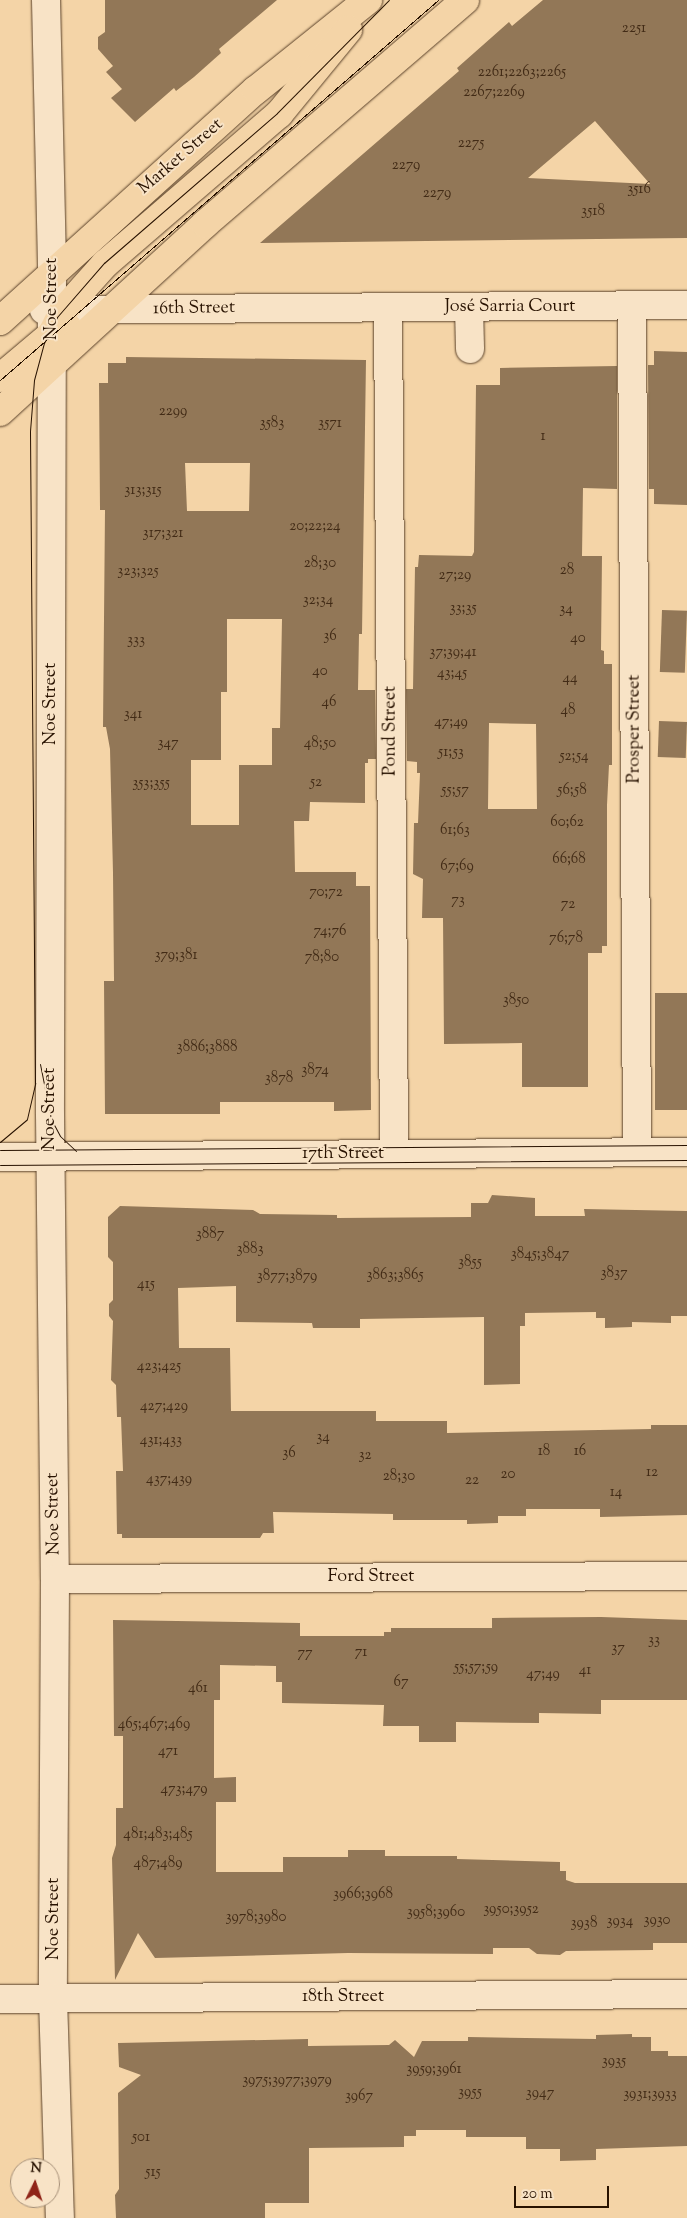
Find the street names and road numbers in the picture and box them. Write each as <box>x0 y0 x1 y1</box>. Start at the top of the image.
street label: Market Street <box>134 114 228 200</box>
street label: Noe Street <box>41 258 63 340</box>
street label: José Sarria Court <box>444 296 576 318</box>
street label: 16th Street <box>153 297 235 321</box>
street label: Noe Street <box>40 663 62 745</box>
street label: Prosper Street <box>624 674 646 784</box>
street label: Pond Street <box>380 686 402 776</box>
street label: Noe Street <box>39 1068 61 1150</box>
street label: 17th Street <box>302 1143 384 1165</box>
street label: Noe Street <box>42 1472 66 1556</box>
street label: Ford Street <box>328 1566 414 1588</box>
street label: Noe Street <box>43 1878 65 1960</box>
street label: 18th Street <box>302 1986 384 2008</box>

